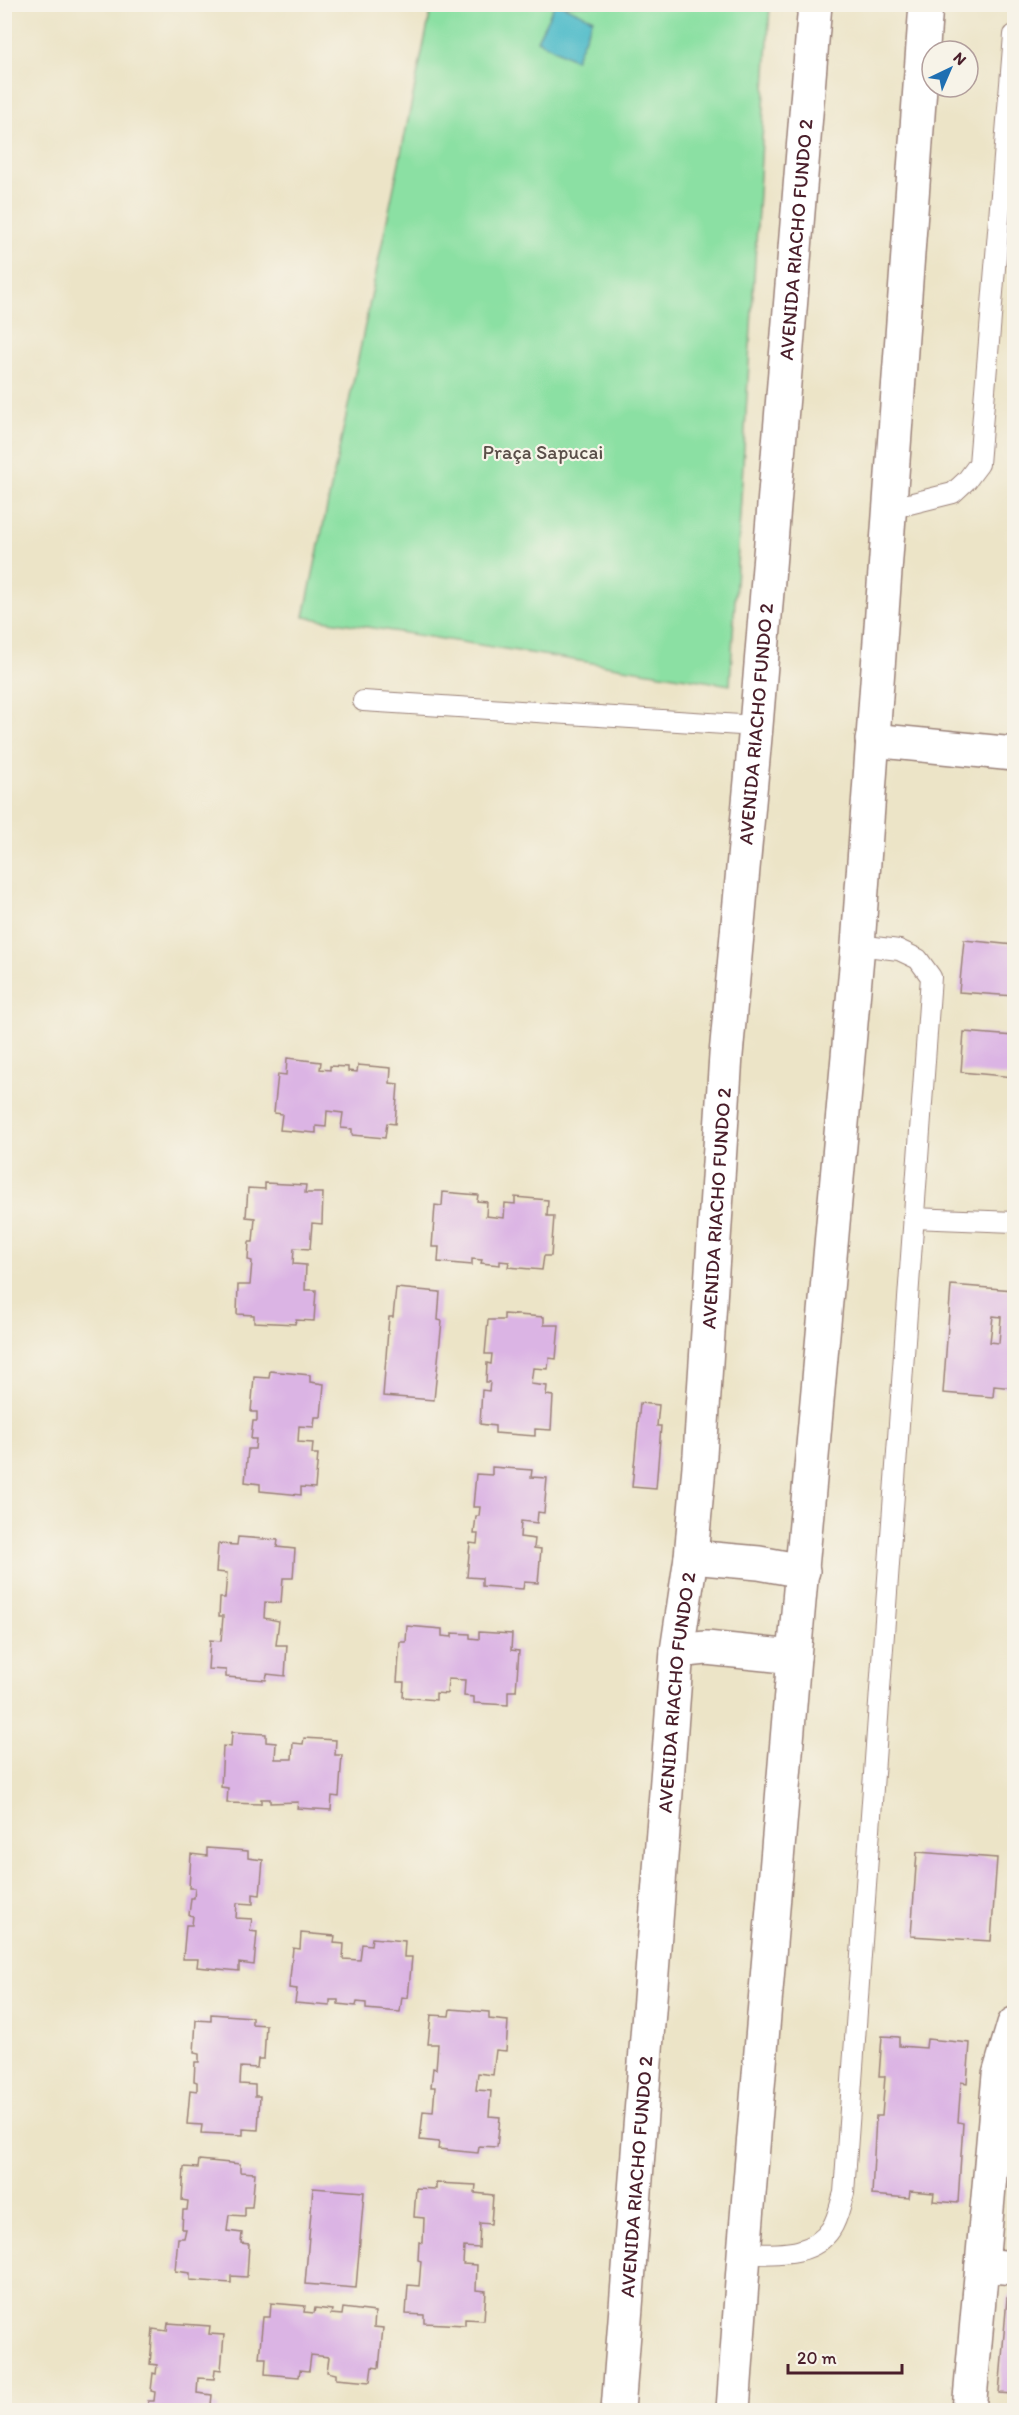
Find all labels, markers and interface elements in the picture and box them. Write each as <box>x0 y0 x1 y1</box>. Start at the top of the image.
north arrow <box>920 39 980 99</box>
text: N <box>950 48 971 69</box>
street label: AVENIDA RIACHO FUNDO 2 <box>774 117 818 361</box>
park label: Praça Sapucai <box>483 440 603 464</box>
street label: AVENIDA RIACHO FUNDO 2 <box>733 602 778 846</box>
street label: AVENIDA RIACHO FUNDO 2 <box>696 1086 736 1330</box>
street label: AVENIDA RIACHO FUNDO 2 <box>652 1570 701 1814</box>
street label: AVENIDA RIACHO FUNDO 2 <box>615 2055 658 2298</box>
scale bar <box>788 2337 902 2375</box>
text: 20 m <box>797 2347 837 2369</box>

